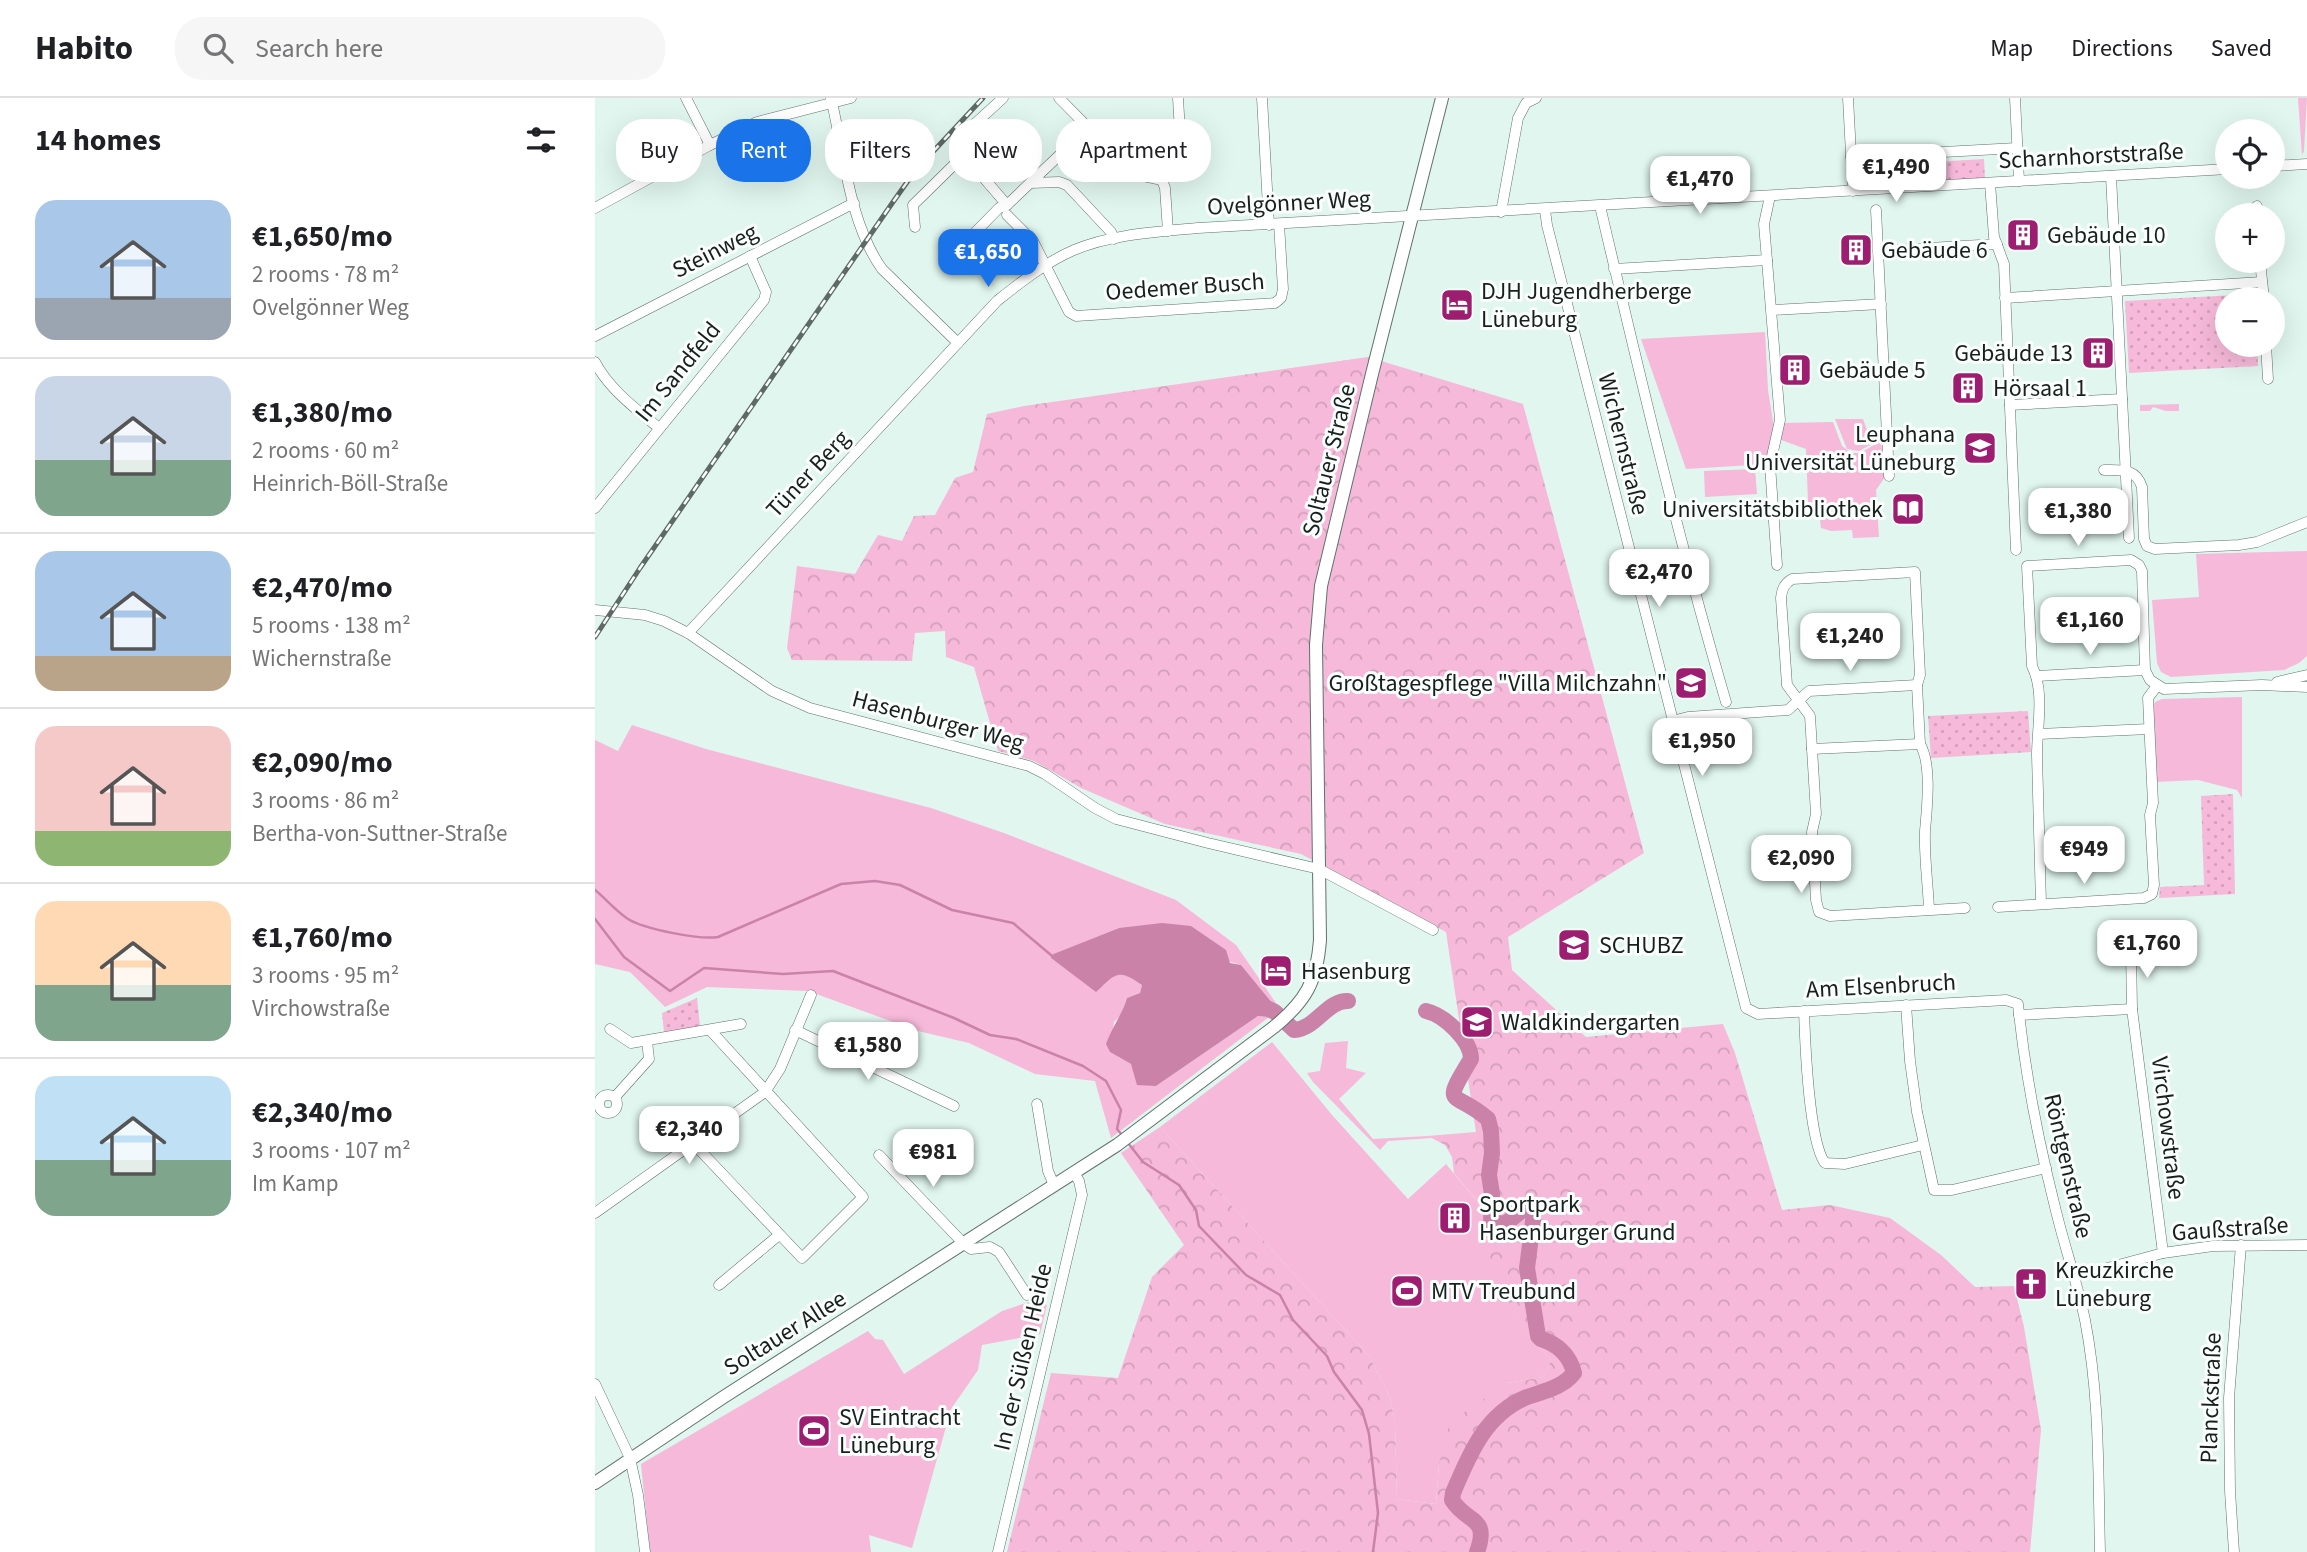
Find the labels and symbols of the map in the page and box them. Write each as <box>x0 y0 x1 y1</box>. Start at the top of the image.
street label: Scharnhorststraße <box>1998 134 2184 178</box>
pin: €1,490 <box>1839 144 1953 204</box>
pin: €1,470 <box>1643 156 1757 216</box>
street label: Ovelgönner Weg <box>1206 181 1372 225</box>
street label: Steinweg <box>666 215 764 287</box>
building icon: Gebäude 10 <box>2004 216 2042 254</box>
place label: Gebäude 10 <box>2047 218 2166 253</box>
pin: €1,650 <box>931 230 1045 289</box>
building icon: Gebäude 6 <box>1837 231 1875 269</box>
place label: Gebäude 6 <box>1881 233 1988 268</box>
street label: Oedemer Busch <box>1104 264 1266 310</box>
place label: DJH Jugendherberge Lüneburg <box>1481 274 1692 337</box>
hotel icon: DJH Jugendherberge Lüneburg <box>1438 286 1476 324</box>
street label: Im Sandfeld <box>626 314 730 430</box>
building icon: Gebäude 13 <box>2079 334 2117 372</box>
place label: Gebäude 13 <box>1954 336 2073 371</box>
building icon: Gebäude 5 <box>1776 351 1814 389</box>
place label: Gebäude 5 <box>1819 353 1926 388</box>
street label: Wichernstraße <box>1588 369 1658 519</box>
building icon: Hörsaal 1 <box>1949 369 1987 407</box>
place label: Hörsaal 1 <box>1993 371 2087 406</box>
street label: Soltauer Straße <box>1293 380 1365 540</box>
place label: Leuphana Universität Lüneburg <box>1745 417 1955 480</box>
street label: Tüner Berg <box>758 422 858 526</box>
school or university icon: Leuphana Universität Lüneburg <box>1961 429 1999 467</box>
pin: €1,380 <box>2021 489 2135 548</box>
library icon: Universitätsbibliothek <box>1889 490 1927 528</box>
place label: Universitätsbibliothek <box>1662 492 1883 527</box>
pin: €2,470 <box>1602 550 1716 609</box>
pin: €1,160 <box>2033 598 2147 657</box>
pin: €1,240 <box>1793 614 1907 673</box>
school or university icon: Großtagespflege "Villa Milchzahn" <box>1672 664 1710 702</box>
place label: Großtagespflege "Villa Milchzahn" <box>1328 666 1667 701</box>
street label: Hasenburger Weg <box>848 681 1028 761</box>
pin: €1,950 <box>1645 718 1759 778</box>
pin: €949 <box>2043 826 2125 886</box>
pin: €2,090 <box>1744 836 1858 895</box>
pin: €1,760 <box>2090 920 2204 980</box>
school or university icon: SCHUBZ <box>1555 926 1593 964</box>
place label: SCHUBZ <box>1599 928 1684 963</box>
hotel icon: Hasenburg <box>1257 952 1295 990</box>
place label: Hasenburg <box>1301 954 1410 989</box>
street label: Am Elsenbruch <box>1805 965 1957 1007</box>
school or university icon: Waldkindergarten <box>1458 1003 1496 1041</box>
place label: Waldkindergarten <box>1501 1005 1680 1040</box>
pin: €1,580 <box>811 1023 925 1082</box>
street label: Virchowstraße <box>2142 1054 2194 1202</box>
street label: Röntgenstraße <box>2034 1090 2102 1242</box>
pin: €2,340 <box>632 1107 746 1166</box>
pin: €981 <box>892 1130 974 1189</box>
place label: Sportpark Hasenburger Grund <box>1479 1187 1676 1250</box>
building icon: Sportpark Hasenburger Grund <box>1436 1199 1474 1237</box>
street label: Gaußstraße <box>2170 1207 2290 1251</box>
place label: Kreuzkirche Lüneburg <box>2055 1253 2174 1316</box>
street label: In der Süßen Heide <box>984 1260 1062 1454</box>
church icon: Kreuzkirche Lüneburg <box>2012 1265 2050 1303</box>
sports icon: MTV Treubund <box>1388 1272 1426 1310</box>
place label: MTV Treubund <box>1431 1274 1576 1309</box>
street label: Soltauer Allee <box>717 1281 853 1385</box>
street label: Planckstraße <box>2191 1332 2231 1464</box>
place label: SV Eintracht Lüneburg <box>839 1400 961 1463</box>
sports icon: SV Eintracht Lüneburg <box>795 1412 833 1450</box>

